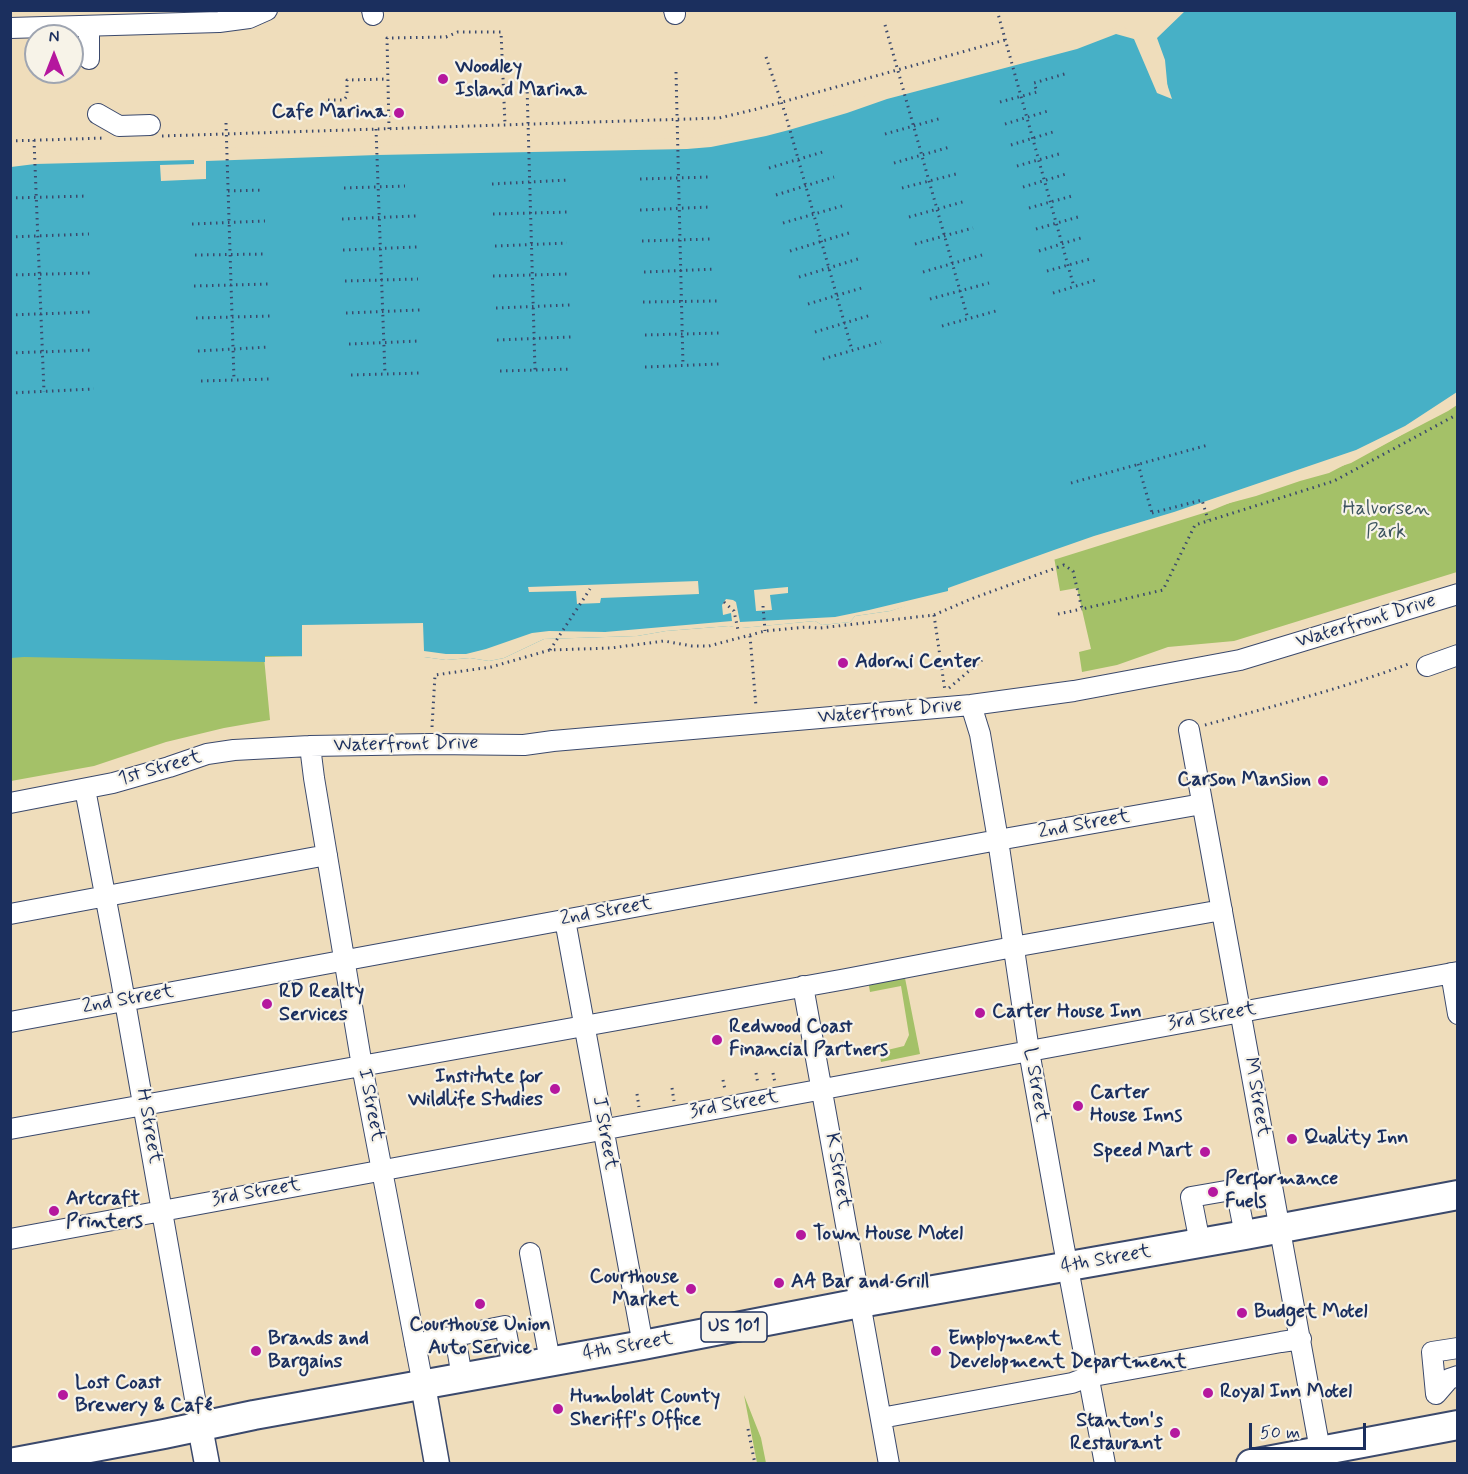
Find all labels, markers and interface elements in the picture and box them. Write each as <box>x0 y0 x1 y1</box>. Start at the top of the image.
north arrow <box>24 24 84 84</box>
text: N <box>49 27 59 48</box>
place label: Woodley Island Marina <box>455 56 587 103</box>
marker: Woodley Island Marina <box>436 72 450 86</box>
place label: Cafe Marina <box>271 101 387 125</box>
marker: Cafe Marina <box>392 106 406 120</box>
park label: Halvorsen Park <box>1342 498 1430 545</box>
street label: Waterfront Drive <box>1293 589 1439 655</box>
place label: Adorni Center <box>855 651 981 675</box>
marker: Adorni Center <box>836 656 850 670</box>
street label: Waterfront Drive <box>817 694 963 730</box>
street label: Waterfront Drive <box>333 732 479 758</box>
street label: 1st Street <box>116 746 204 792</box>
place label: Carson Mansion <box>1177 769 1311 793</box>
marker: Carson Mansion <box>1316 774 1330 788</box>
street label: 2nd Street <box>1036 805 1132 845</box>
street label: 2nd Street <box>558 892 654 932</box>
street label: 2nd Street <box>80 980 176 1020</box>
place label: RD Realty Services <box>279 981 364 1028</box>
marker: RD Realty Services <box>260 997 274 1011</box>
street label: 3rd Street <box>1166 997 1258 1037</box>
place label: Carter House Inn <box>992 1001 1142 1025</box>
marker: Carter House Inn <box>973 1006 987 1020</box>
place label: Redwood Coast Financial Partners <box>729 1016 888 1063</box>
marker: Redwood Coast Financial Partners <box>710 1033 724 1047</box>
street label: L Street <box>1017 1046 1053 1124</box>
street label: M Street <box>1237 1055 1275 1139</box>
place label: Institute for Wildlife Studies <box>408 1066 543 1113</box>
street label: I Street <box>351 1067 389 1143</box>
marker: Institute for Wildlife Studies <box>548 1082 562 1096</box>
place label: Carter House Inns <box>1090 1082 1182 1129</box>
street label: 3rd Street <box>688 1085 780 1125</box>
street label: H Street <box>130 1087 166 1165</box>
street label: J Street <box>586 1094 622 1172</box>
marker: Carter House Inns <box>1071 1099 1085 1113</box>
place label: Quality Inn <box>1304 1127 1409 1151</box>
street label: K Street <box>819 1131 855 1211</box>
marker: Quality Inn <box>1285 1132 1299 1146</box>
place label: Speed Mart <box>1093 1140 1193 1164</box>
marker: Speed Mart <box>1198 1145 1212 1159</box>
place label: Performance Fuels <box>1225 1168 1338 1215</box>
street label: 3rd Street <box>210 1173 302 1213</box>
marker: Performance Fuels <box>1206 1185 1220 1199</box>
place label: Artcraft Printers <box>66 1188 143 1235</box>
marker: Artcraft Printers <box>47 1204 61 1218</box>
place label: Town House Motel <box>813 1223 963 1247</box>
marker: Town House Motel <box>794 1228 808 1242</box>
street label: 4th Street <box>1059 1240 1153 1280</box>
place label: Courthouse Market <box>589 1266 679 1313</box>
place label: AA Bar and Grill <box>791 1271 930 1295</box>
marker: AA Bar and Grill <box>772 1276 786 1290</box>
marker: Courthouse Market <box>684 1282 698 1296</box>
marker: Courthouse Union Auto Service <box>473 1297 487 1311</box>
place label: Budget Motel <box>1254 1301 1367 1325</box>
marker: Budget Motel <box>1235 1306 1249 1320</box>
road number: US 101 <box>701 1312 767 1342</box>
place label: Courthouse Union Auto Service <box>409 1314 551 1361</box>
street label: 4th Street <box>581 1327 675 1367</box>
place label: Brands and Bargains <box>268 1328 369 1375</box>
place label: Employment Development Department <box>948 1328 1186 1375</box>
marker: Brands and Bargains <box>249 1344 263 1358</box>
marker: Employment Development Department <box>929 1344 943 1358</box>
place label: Lost Coast Brewery & Café <box>75 1372 212 1419</box>
place label: Royal Inn Motel <box>1220 1381 1352 1405</box>
place label: Humboldt County Sheriff's Office <box>570 1386 720 1433</box>
marker: Royal Inn Motel <box>1201 1386 1215 1400</box>
marker: Lost Coast Brewery & Café <box>56 1388 70 1402</box>
marker: Humboldt County Sheriff's Office <box>551 1402 565 1416</box>
place label: Stanton's Restaurant <box>1070 1410 1163 1457</box>
scale bar <box>1252 1411 1369 1449</box>
text: 50 m <box>1260 1421 1300 1445</box>
marker: Stanton's Restaurant <box>1168 1426 1182 1440</box>

